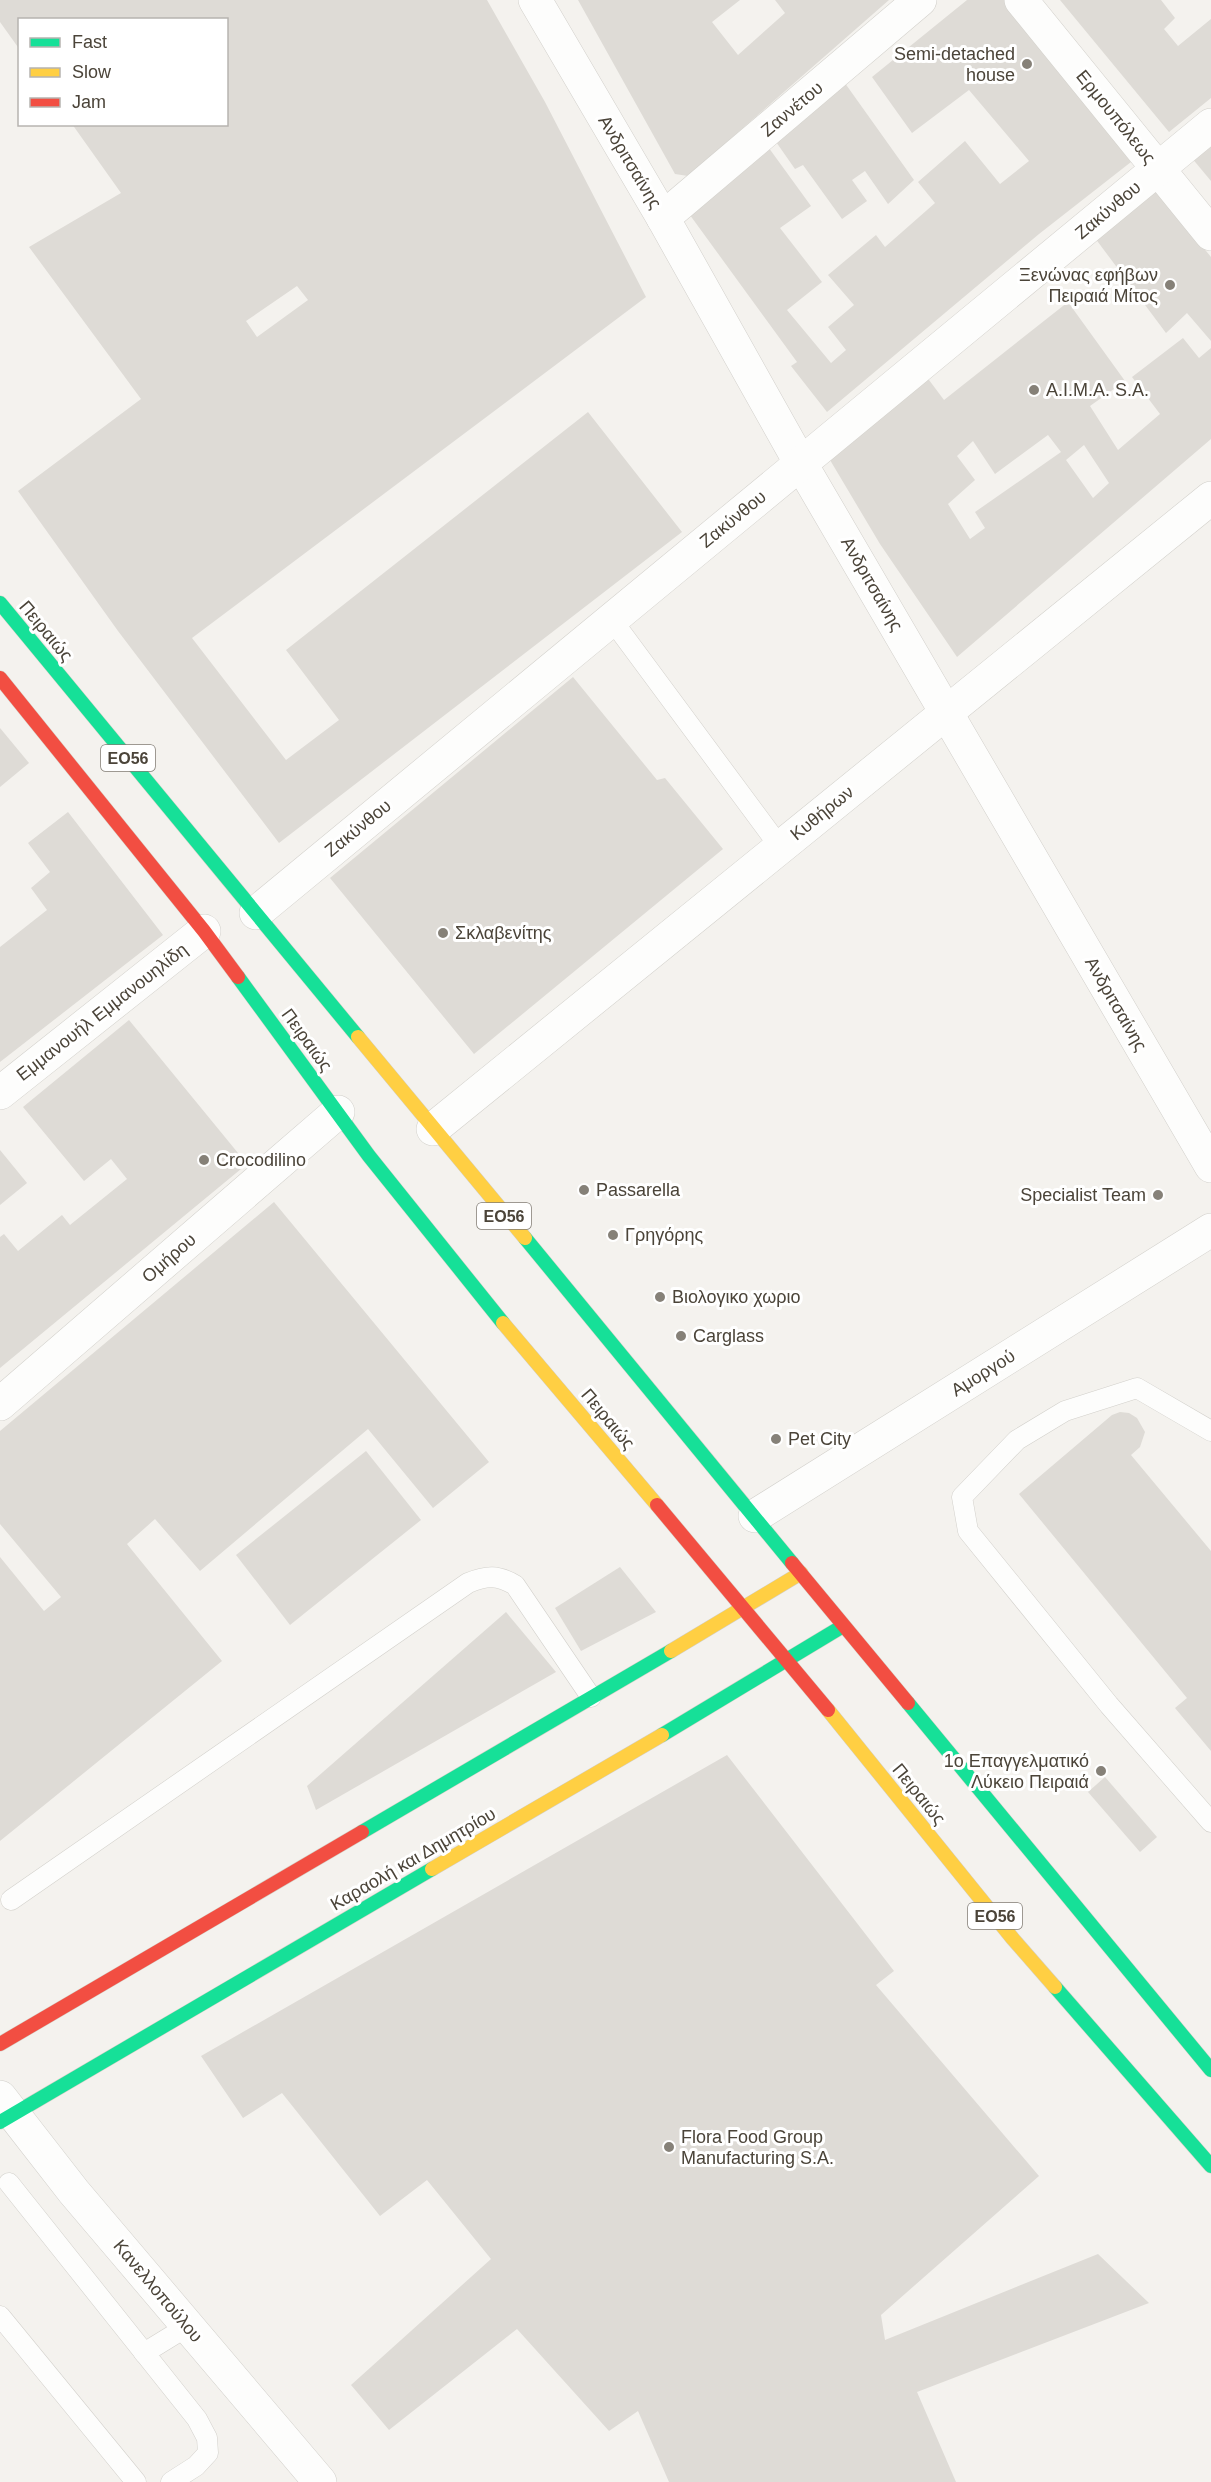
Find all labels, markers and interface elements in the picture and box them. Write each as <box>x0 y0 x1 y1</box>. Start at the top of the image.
legend <box>18 18 228 126</box>
text: Fast <box>72 32 107 52</box>
place label: Semi-detached house <box>894 44 1015 85</box>
marker: Semi-detached house <box>1020 57 1034 71</box>
text: Slow <box>72 62 112 82</box>
street label: Ερμουπόλεως <box>1072 66 1160 168</box>
street label: Ζαννέτου <box>757 78 827 140</box>
text: Jam <box>72 92 106 112</box>
street label: Ανδριτσαίνης <box>594 112 666 212</box>
street label: Ζακύνθου <box>1071 177 1145 243</box>
place label: Ξενώνας εφήβων Πειραιά Μίτος <box>1019 265 1158 306</box>
marker: Ξενώνας εφήβων Πειραιά Μίτος <box>1163 278 1177 292</box>
place label: A.I.M.A. S.A. <box>1046 380 1149 400</box>
marker: A.I.M.A. S.A. <box>1027 383 1041 397</box>
street label: Ζακύνθου <box>696 486 770 552</box>
street label: Ανδριτσαίνης <box>837 534 907 635</box>
street label: Πειραιώς <box>15 597 77 665</box>
road number: ΕΟ56 <box>101 745 155 771</box>
street label: Κυθήρων <box>786 782 858 844</box>
street label: Ζακύνθου <box>321 795 395 861</box>
place label: Σκλαβενίτης <box>455 923 552 943</box>
marker: Σκλαβενίτης <box>436 926 450 940</box>
street label: Εμμανουήλ Εμμανουηλίδη <box>13 939 191 1085</box>
street label: Ανδριτσαίνης <box>1081 954 1151 1055</box>
street label: Πειραιώς <box>278 1005 337 1075</box>
place label: Crocodilino <box>216 1150 306 1170</box>
marker: Crocodilino <box>197 1153 211 1167</box>
place label: Passarella <box>596 1180 681 1200</box>
marker: Passarella <box>577 1183 591 1197</box>
place label: Specialist Team <box>1020 1185 1146 1205</box>
marker: Specialist Team <box>1151 1188 1165 1202</box>
road number: ΕΟ56 <box>477 1203 531 1229</box>
place label: Γρηγόρης <box>625 1225 703 1245</box>
marker: Γρηγόρης <box>606 1228 620 1242</box>
street label: Ομήρου <box>138 1229 200 1287</box>
place label: Βιολογικο χωριο <box>672 1287 800 1307</box>
marker: Βιολογικο χωριο <box>653 1290 667 1304</box>
place label: Carglass <box>693 1326 764 1346</box>
marker: Carglass <box>674 1329 688 1343</box>
street label: Αμοργού <box>947 1346 1019 1400</box>
street label: Πειραιώς <box>577 1385 639 1453</box>
place label: Pet City <box>788 1429 851 1449</box>
marker: Pet City <box>769 1432 783 1446</box>
place label: 1ο Επαγγελματικό Λύκειο Πειραιά <box>944 1751 1089 1792</box>
street label: Πειραιώς <box>888 1760 950 1829</box>
marker: 1ο Επαγγελματικό Λύκειο Πειραιά <box>1094 1764 1108 1778</box>
street label: Καραολή και Δημητρίου <box>327 1804 499 1914</box>
road number: ΕΟ56 <box>968 1903 1022 1929</box>
place label: Flora Food Group Manufacturing S.A. <box>681 2127 834 2168</box>
marker: Flora Food Group Manufacturing S.A. <box>662 2140 676 2154</box>
street label: Κανελλοπούλου <box>109 2236 207 2346</box>

